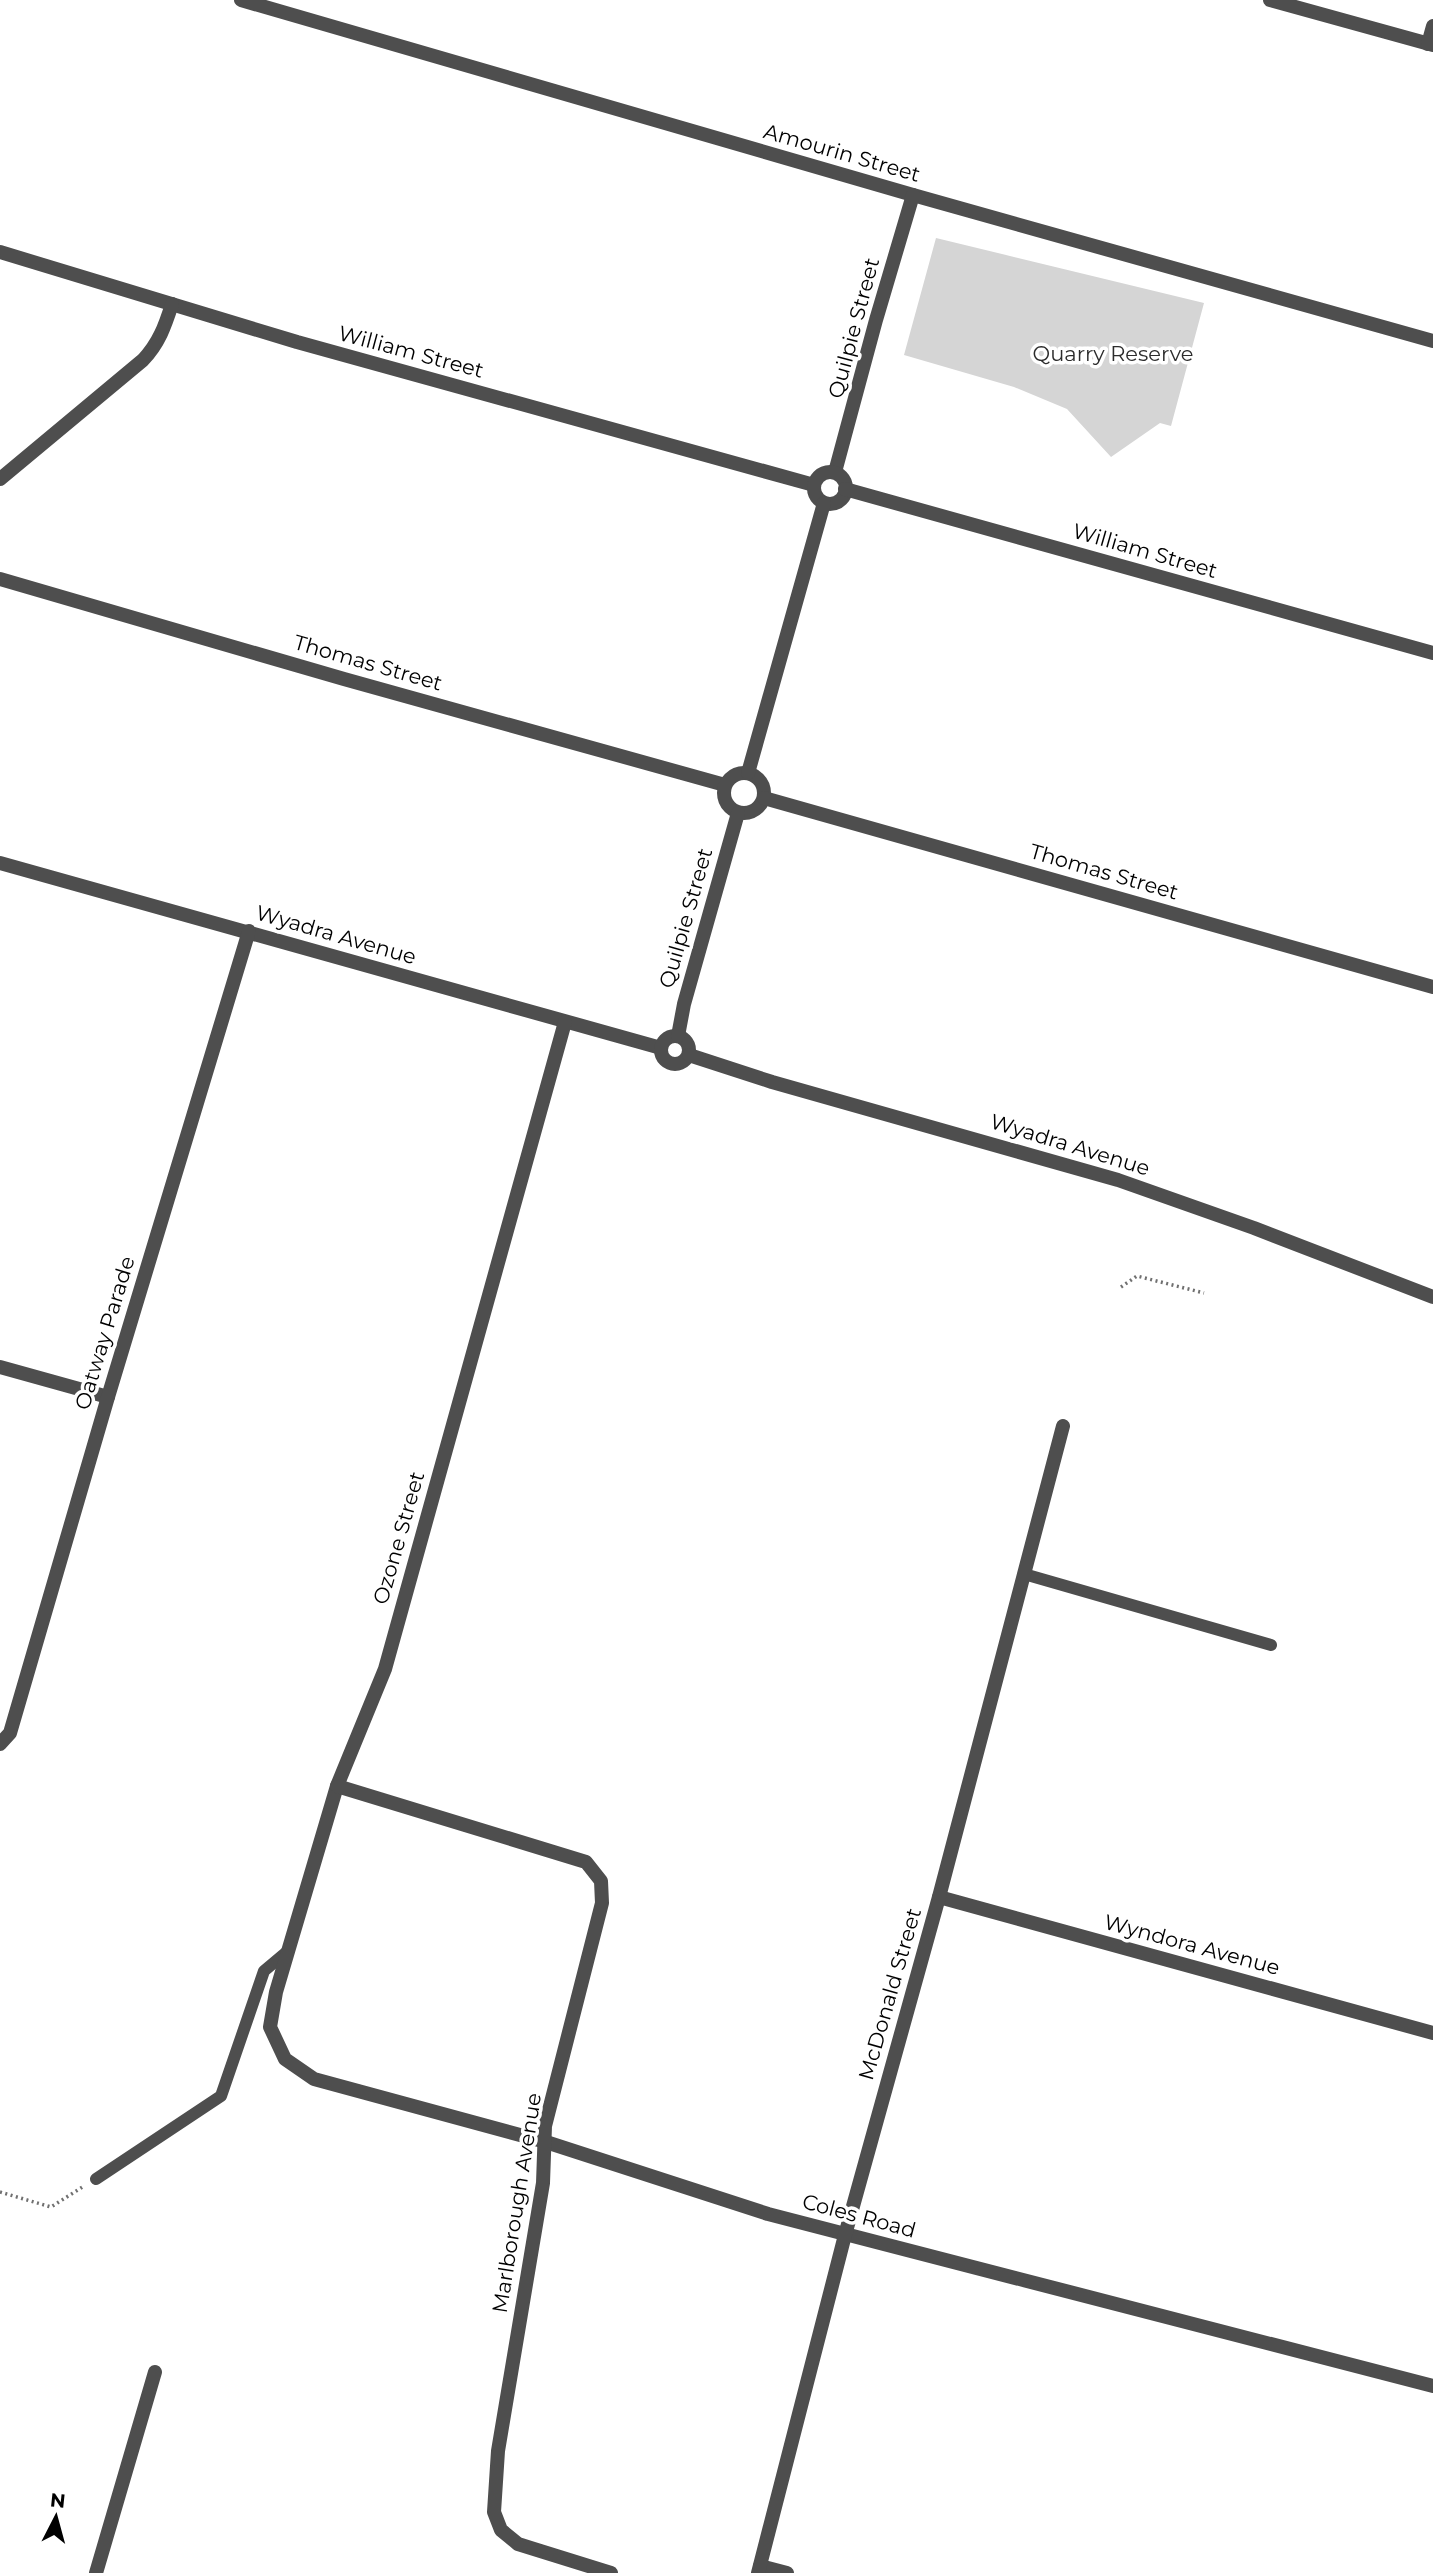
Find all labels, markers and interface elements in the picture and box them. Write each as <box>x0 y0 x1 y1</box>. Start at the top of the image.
street label: Amourin Street <box>761 118 923 187</box>
street label: Quilpie Street <box>823 255 884 401</box>
street label: William Street <box>336 320 486 383</box>
park label: Quarry Reserve <box>1033 341 1193 366</box>
street label: William Street <box>1070 518 1220 583</box>
street label: Thomas Street <box>291 629 445 696</box>
street label: Thomas Street <box>1027 838 1181 905</box>
street label: Quilpie Street <box>654 845 717 991</box>
street label: Wyadra Avenue <box>253 900 419 969</box>
street label: Wyadra Avenue <box>987 1108 1153 1181</box>
street label: Oatway Parade <box>69 1253 140 1413</box>
street label: Ozone Street <box>368 1468 429 1607</box>
street label: McDonald Street <box>853 1905 926 2083</box>
street label: Wyndora Avenue <box>1101 1909 1283 1980</box>
street label: Marlborough Avenue <box>487 2091 546 2315</box>
street label: Coles Road <box>800 2188 919 2243</box>
north arrow <box>21 2482 91 2552</box>
text: N <box>49 2488 67 2513</box>

